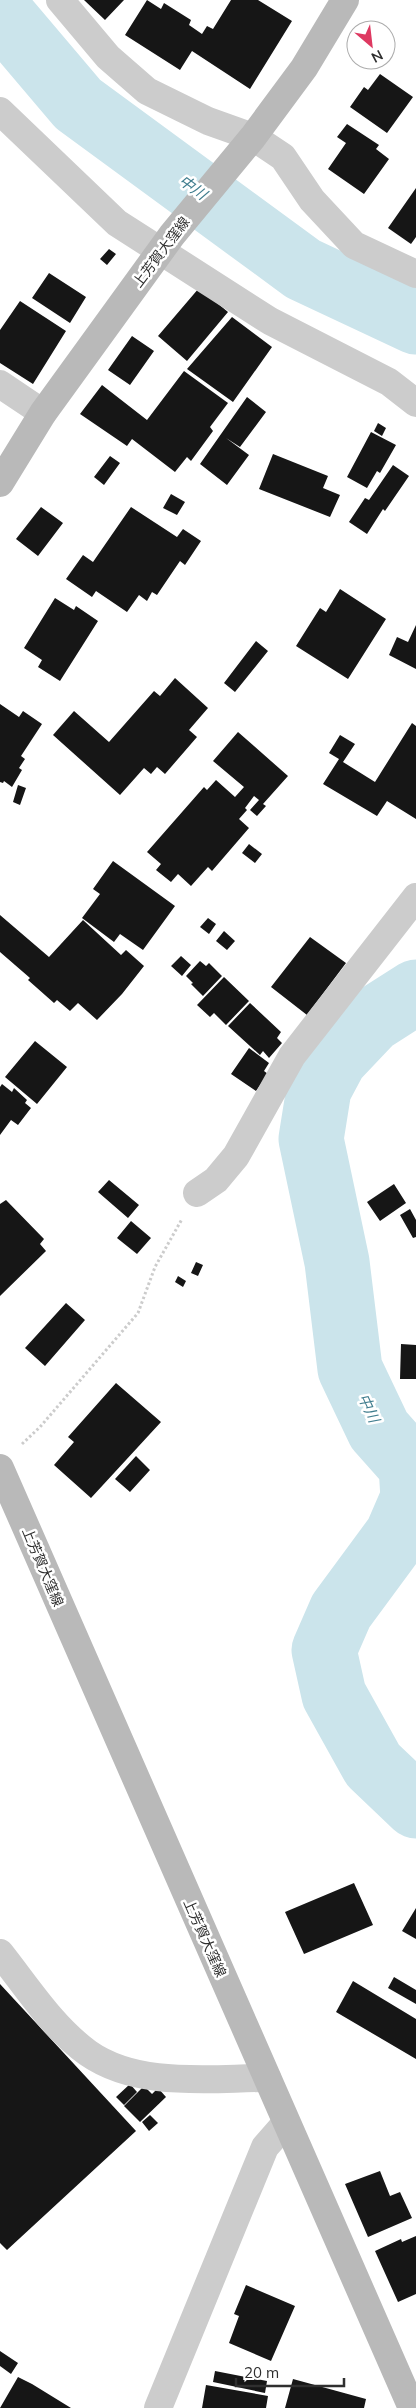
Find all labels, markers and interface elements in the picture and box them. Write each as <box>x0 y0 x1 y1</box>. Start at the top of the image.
north arrow <box>346 20 396 70</box>
text: N <box>368 46 386 67</box>
water label: 中川 <box>175 170 212 205</box>
street label: 上芳賀大窪線 <box>129 213 193 291</box>
water label: 中川 <box>354 1390 385 1427</box>
street label: 上芳賀大窪線 <box>18 1525 68 1609</box>
street label: 上芳賀大窪線 <box>180 1896 230 1980</box>
scale bar <box>236 2356 344 2388</box>
text: 20 m <box>244 2363 279 2382</box>

